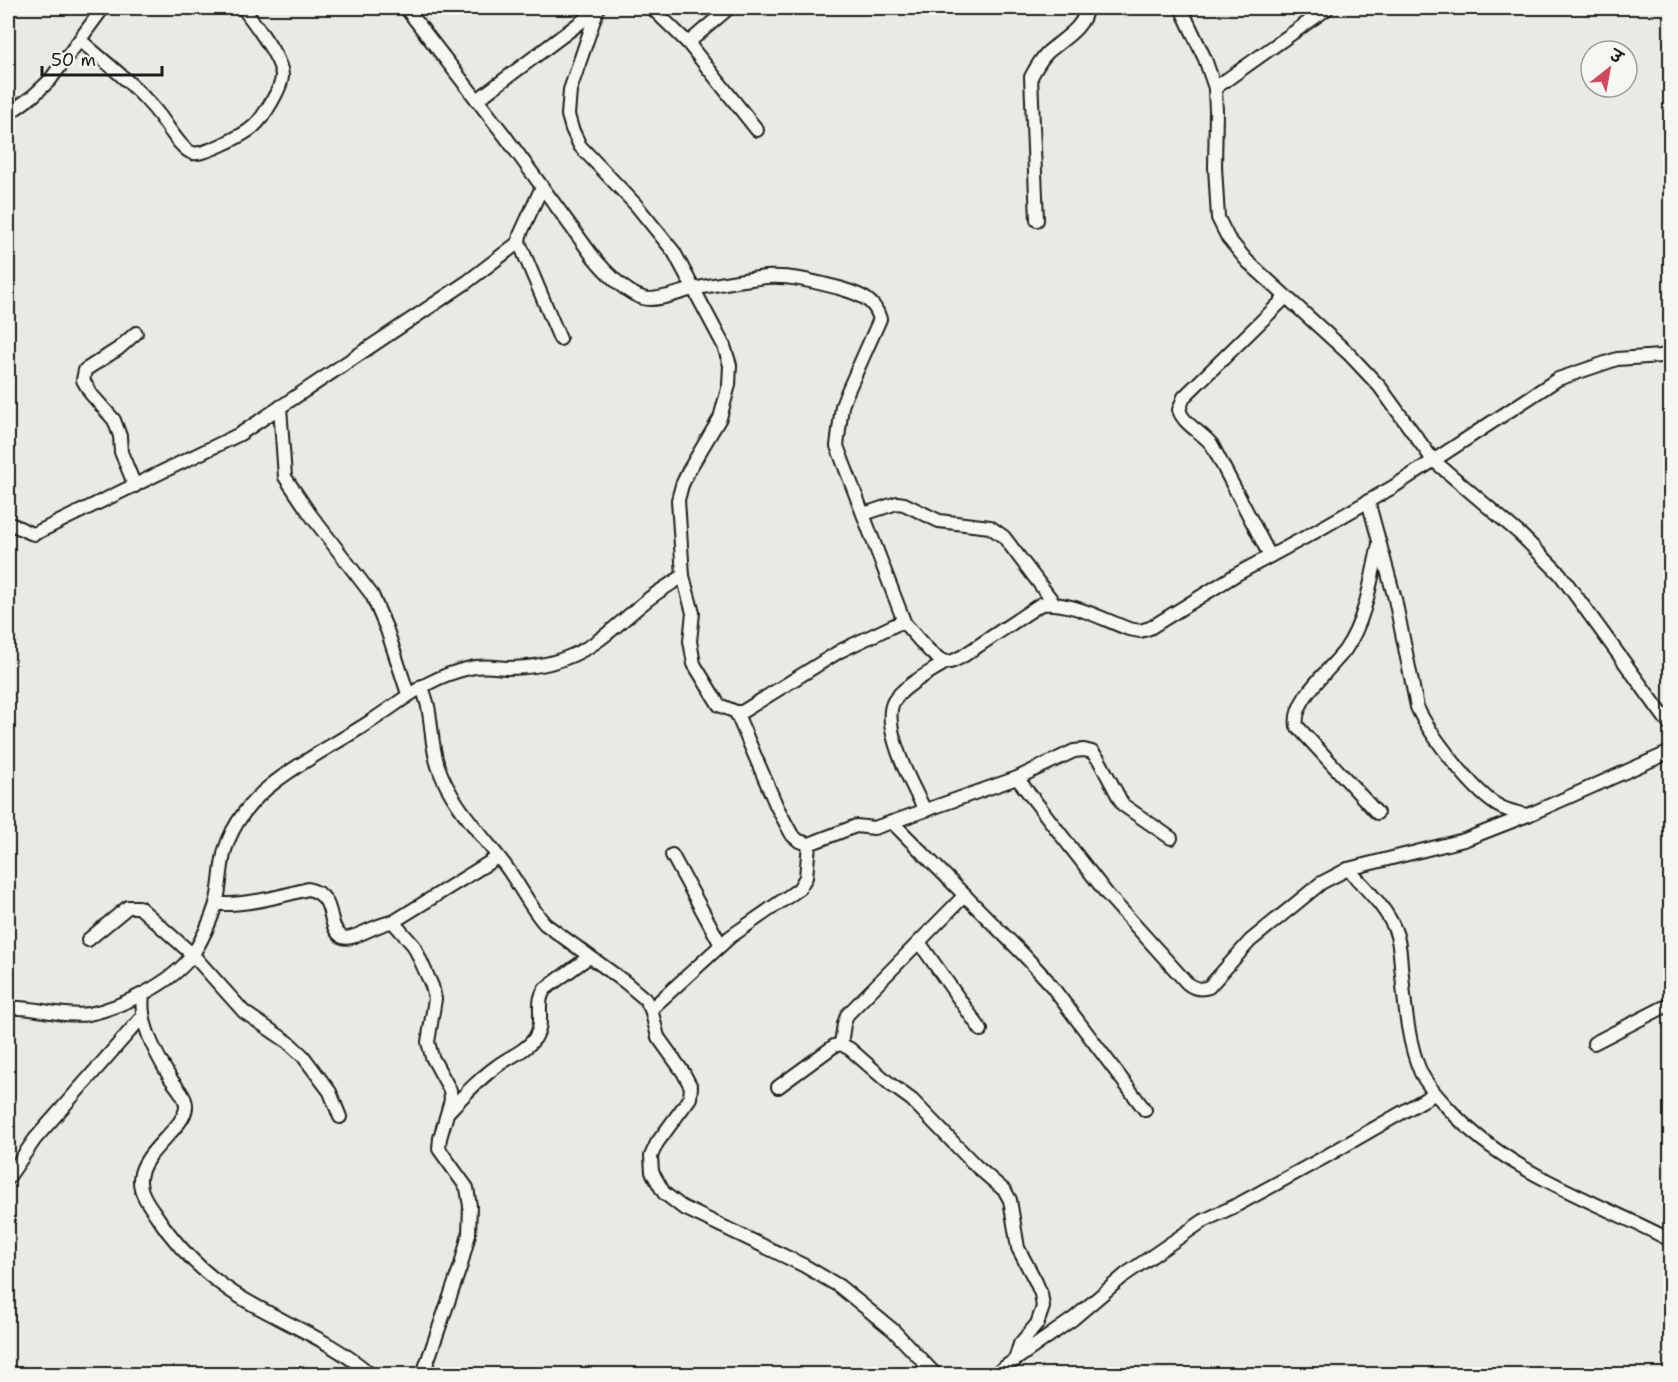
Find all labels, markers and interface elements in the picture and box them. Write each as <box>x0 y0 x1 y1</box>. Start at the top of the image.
scale bar <box>42 39 162 77</box>
north arrow <box>1579 39 1639 99</box>
text: उ <box>1605 44 1628 69</box>
text: 50 m <box>51 48 96 72</box>

